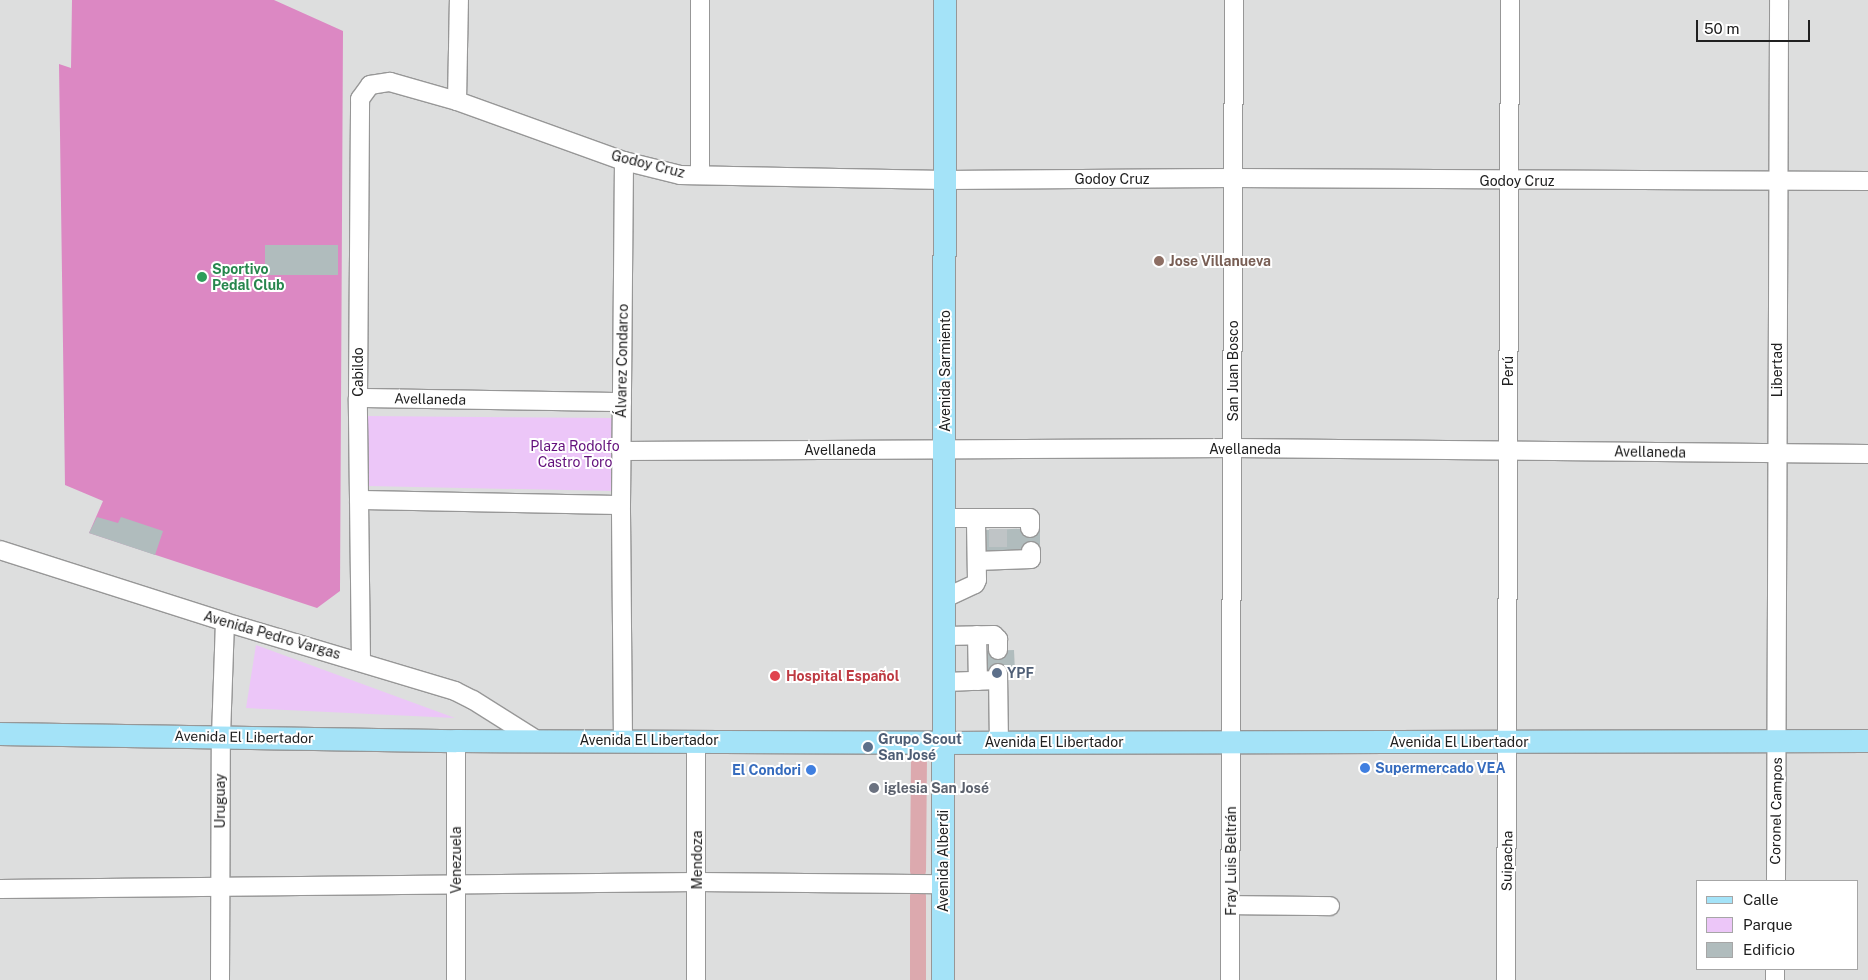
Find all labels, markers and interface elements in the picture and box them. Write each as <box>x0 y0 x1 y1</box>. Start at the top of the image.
scale bar <box>1698 10 1812 42</box>
text: 50 m <box>1704 20 1739 37</box>
street label: Godoy Cruz <box>609 147 687 181</box>
street label: Godoy Cruz <box>1074 171 1150 187</box>
street label: Godoy Cruz <box>1479 173 1555 189</box>
place label: Jose Villanueva <box>1169 253 1271 269</box>
marker: Jose Villanueva <box>1153 255 1165 267</box>
place label: Sportivo Pedal Club <box>212 261 285 294</box>
marker: Sportivo Pedal Club <box>196 271 208 283</box>
street label: Álvarez Condarco <box>613 304 631 418</box>
street label: Avenida Sarmiento <box>937 310 953 432</box>
street label: San Juan Bosco <box>1225 320 1241 422</box>
street label: Libertad <box>1769 343 1785 397</box>
street label: Cabildo <box>350 347 366 397</box>
street label: Perú <box>1500 356 1516 386</box>
street label: Avellaneda <box>394 390 466 408</box>
park label: Plaza Rodolfo Castro Toro <box>530 438 620 471</box>
street label: Avellaneda <box>1209 441 1281 457</box>
street label: Avellaneda <box>804 442 876 458</box>
street label: Avellaneda <box>1614 443 1686 461</box>
street label: Avenida Pedro Vargas <box>201 607 343 663</box>
place label: YPF <box>1007 665 1034 681</box>
marker: YPF <box>991 667 1003 679</box>
place label: Hospital Español <box>786 668 899 684</box>
marker: Hospital Español <box>768 669 782 683</box>
street label: Avenida El Libertador <box>174 727 314 747</box>
place label: Grupo Scout San José <box>878 731 962 764</box>
street label: Avenida El Libertador <box>579 732 719 748</box>
street label: Avenida El Libertador <box>984 734 1124 750</box>
street label: Avenida El Libertador <box>1389 734 1529 750</box>
marker: Grupo Scout San José <box>862 741 874 753</box>
street label: Coronel Campos <box>1767 757 1785 865</box>
place label: Supermercado VEA <box>1375 760 1506 776</box>
place label: El Condori <box>732 762 801 778</box>
marker: Supermercado VEA <box>1359 762 1371 774</box>
marker: El Condori <box>805 764 817 776</box>
street label: Uruguay <box>212 773 228 829</box>
place label: iglesia San José <box>884 780 989 796</box>
marker: iglesia San José <box>868 782 880 794</box>
street label: Fray Luis Beltrán <box>1223 806 1239 916</box>
street label: Avenida Alberdi <box>935 810 951 912</box>
street label: Venezuela <box>448 826 464 894</box>
street label: Mendoza <box>689 831 705 889</box>
street label: Suipacha <box>1498 831 1516 891</box>
legend <box>1696 880 1858 970</box>
text: Calle <box>1743 891 1779 908</box>
text: Parque <box>1743 916 1793 933</box>
text: Edificio <box>1743 941 1795 958</box>

